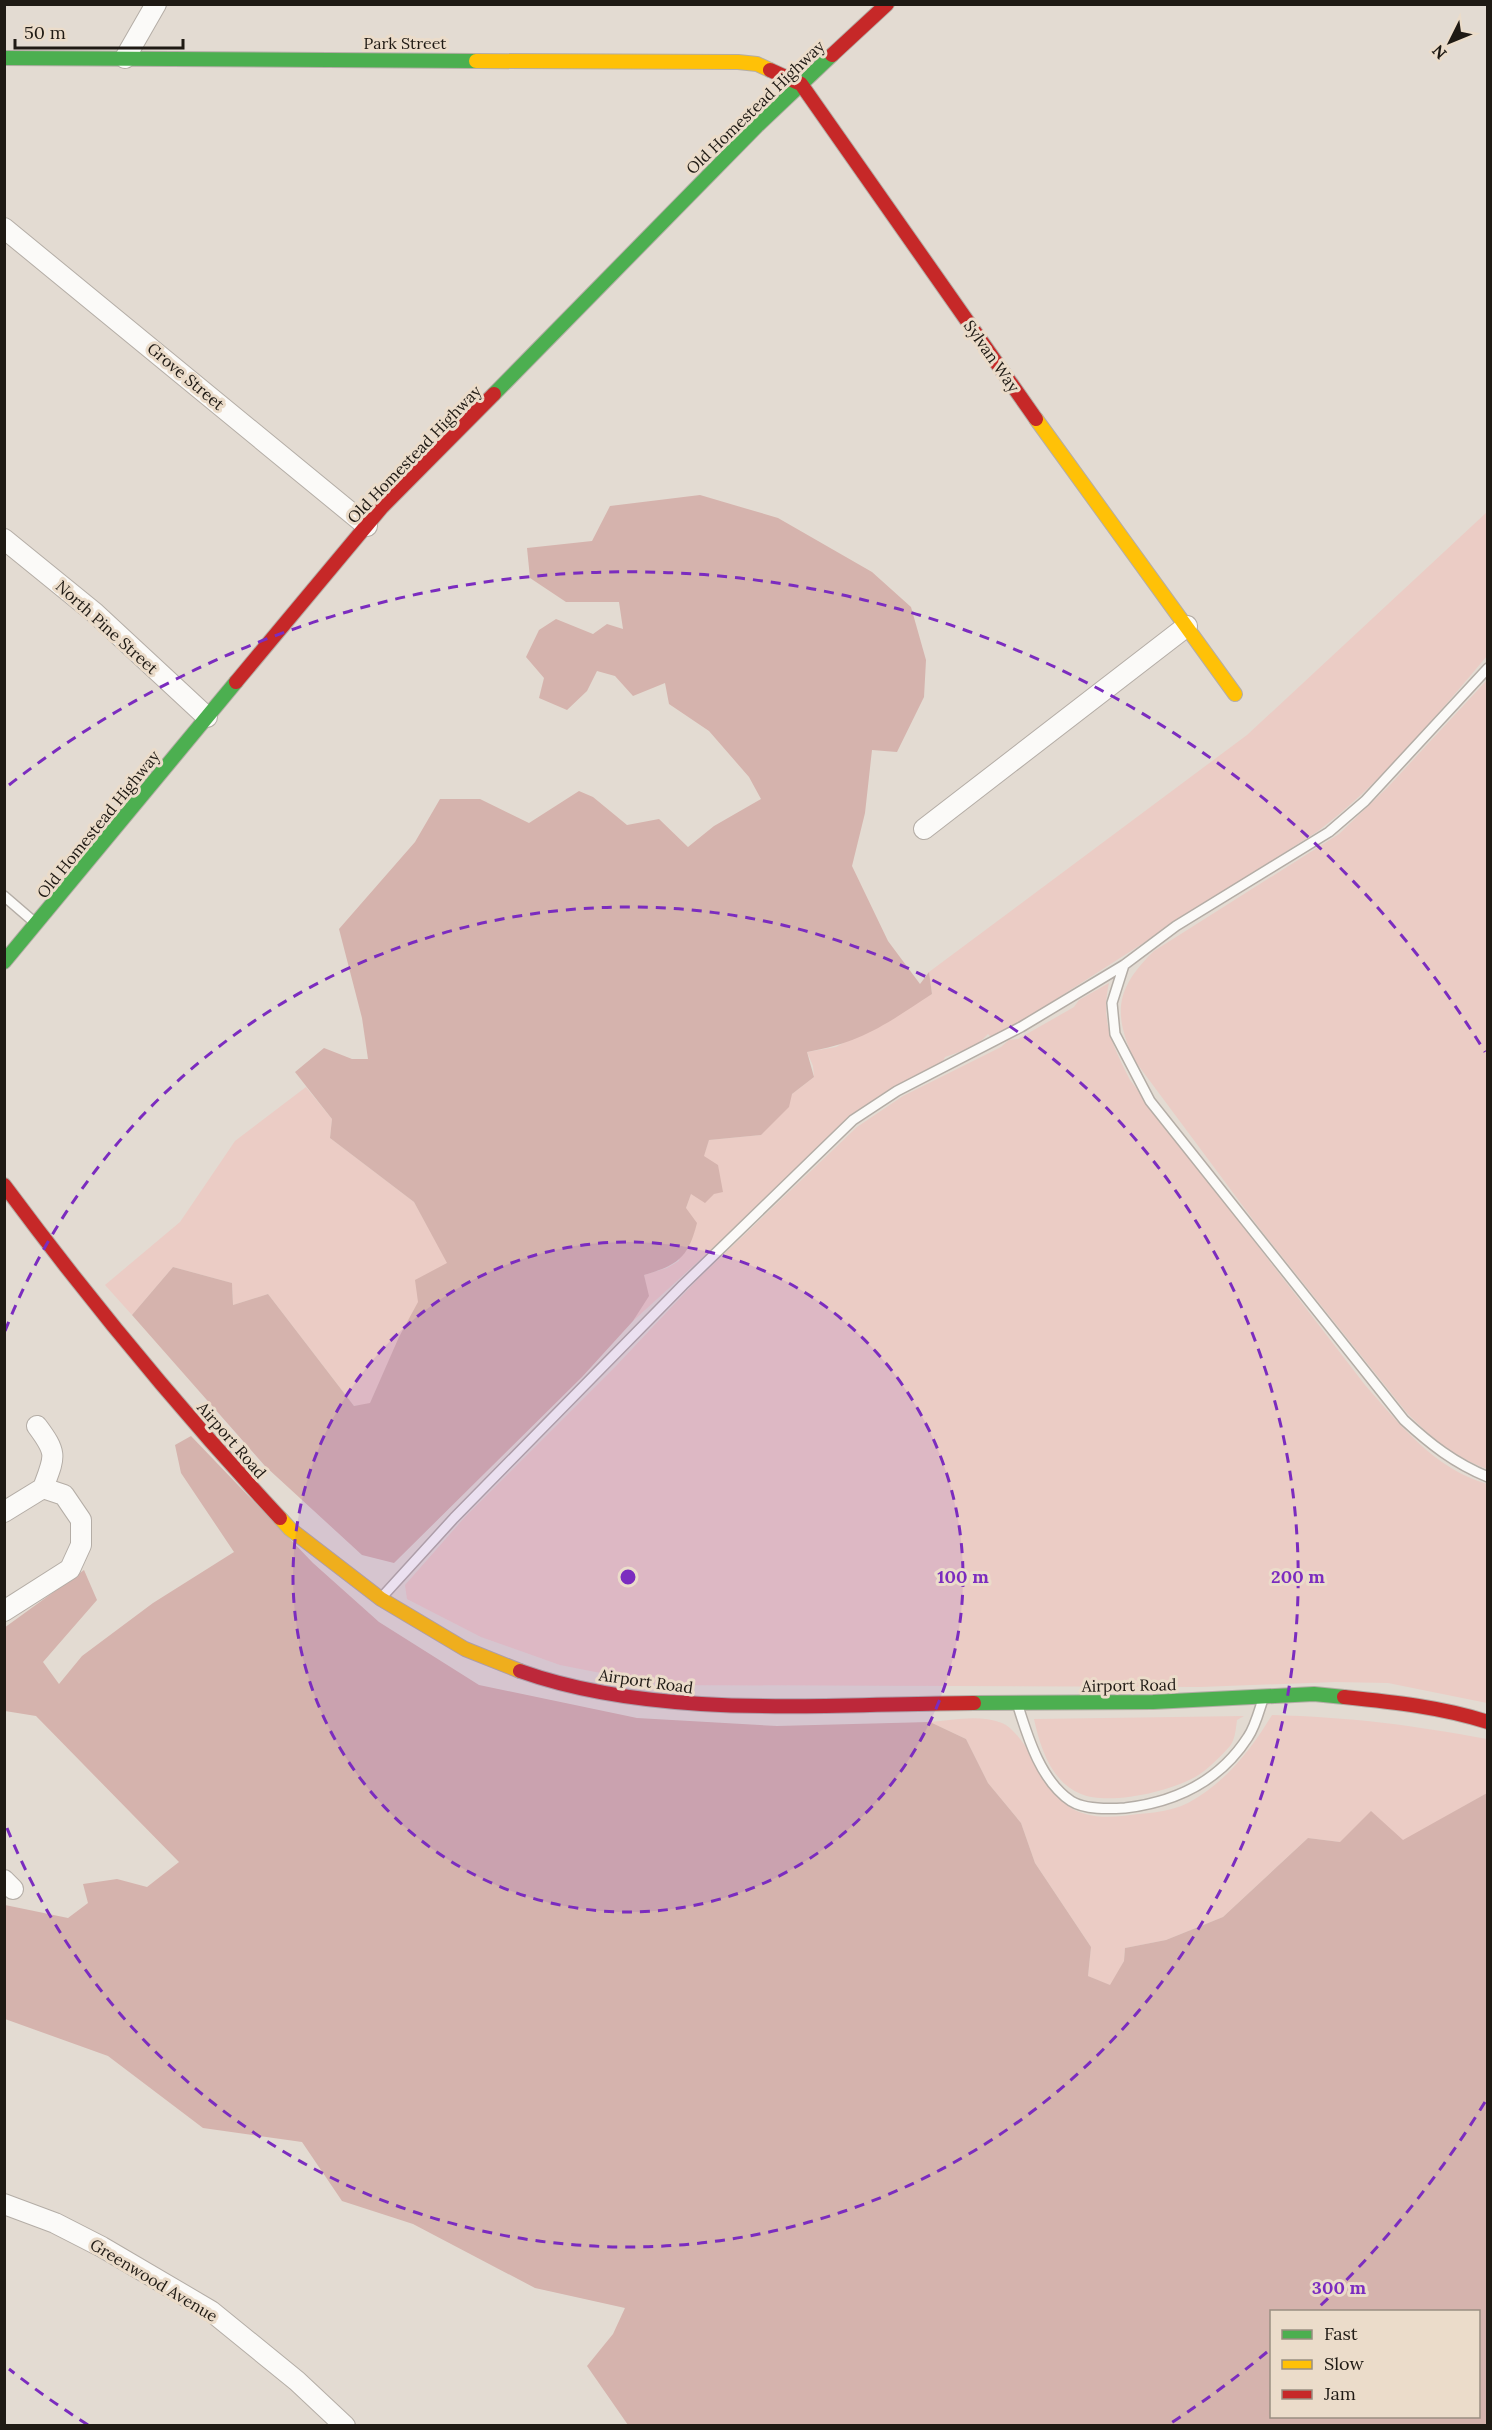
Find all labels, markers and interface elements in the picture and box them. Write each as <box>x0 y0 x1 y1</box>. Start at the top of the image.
scale bar <box>15 12 183 50</box>
north arrow <box>1420 12 1480 72</box>
text: 50 m <box>24 21 66 44</box>
street label: Park Street <box>364 33 447 53</box>
street label: Old Homestead Highway <box>682 35 829 178</box>
text: N <box>1427 41 1451 64</box>
street label: Sylvan Way <box>960 316 1024 396</box>
street label: Grove Street <box>143 338 229 415</box>
street label: Old Homestead Highway <box>343 380 486 527</box>
street label: North Pine Street <box>52 576 163 679</box>
street label: Old Homestead Highway <box>32 746 164 902</box>
street label: Airport Road <box>193 1397 271 1483</box>
text: 100 m <box>937 1565 989 1588</box>
text: 200 m <box>1271 1565 1325 1588</box>
centre of rings <box>618 1567 638 1587</box>
street label: Airport Road <box>597 1664 695 1698</box>
street label: Airport Road <box>1080 1674 1177 1696</box>
street label: Greenwood Avenue <box>87 2234 222 2326</box>
text: 300 m <box>1312 2276 1367 2299</box>
legend <box>1270 2310 1480 2418</box>
text: Fast <box>1324 2322 1358 2345</box>
text: Slow <box>1324 2352 1364 2375</box>
text: Jam <box>1323 2382 1356 2405</box>

